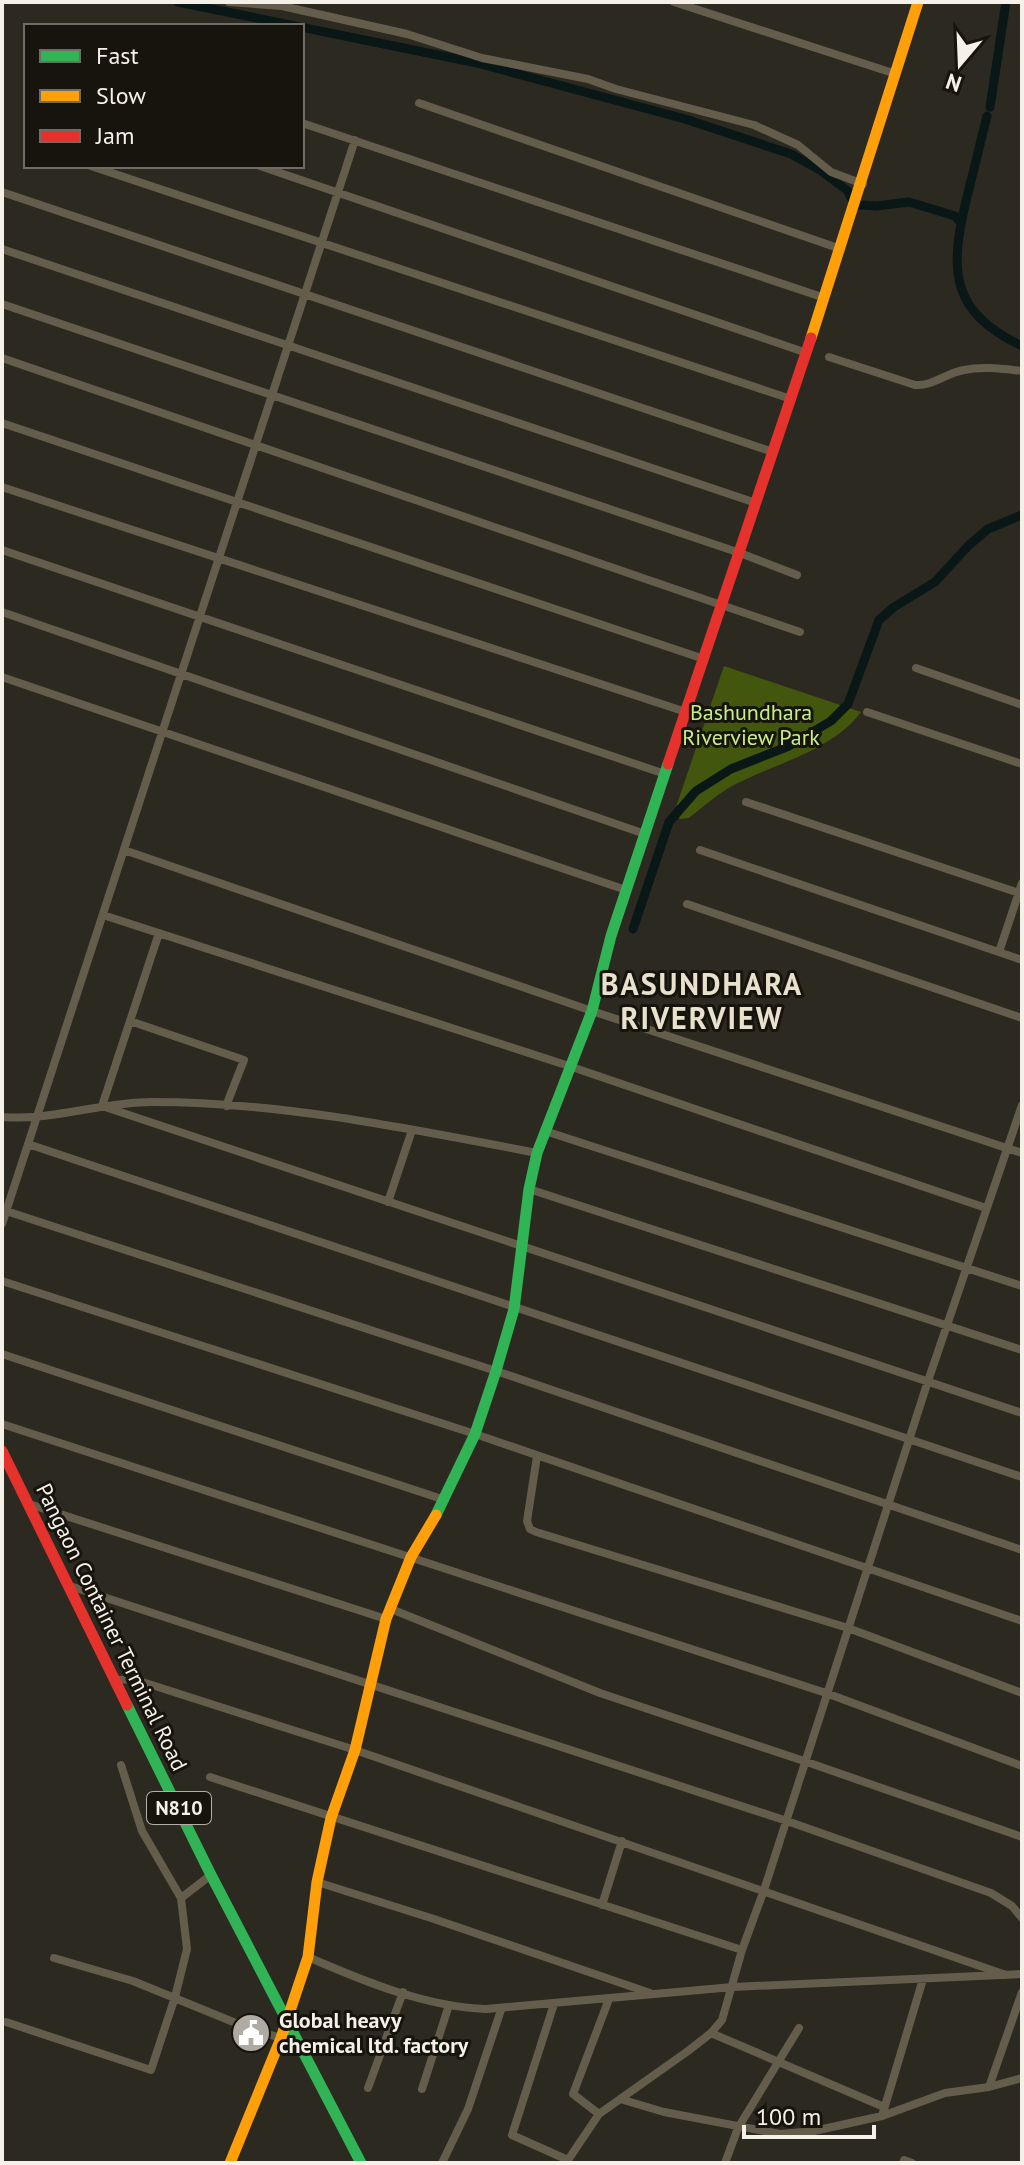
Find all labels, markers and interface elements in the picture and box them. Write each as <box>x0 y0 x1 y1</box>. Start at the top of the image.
legend <box>24 24 304 168</box>
north arrow <box>920 24 1000 104</box>
text: Fast <box>96 40 139 71</box>
text: N <box>942 67 965 99</box>
text: Slow <box>96 80 146 111</box>
text: Jam <box>95 120 134 151</box>
park label: Bashundhara Riverview Park <box>682 698 820 751</box>
district label: BASUNDHARA RIVERVIEW <box>601 964 803 1037</box>
street label: Pangaon Container Terminal Road <box>30 1479 194 1775</box>
road number: N810 <box>147 1792 211 1824</box>
place label: Global heavy chemical ltd. factory <box>279 2006 469 2059</box>
public building icon: Global heavy chemical ltd. factory <box>230 2012 272 2054</box>
scale bar <box>744 2089 874 2139</box>
text: 100 m <box>756 2101 821 2132</box>

